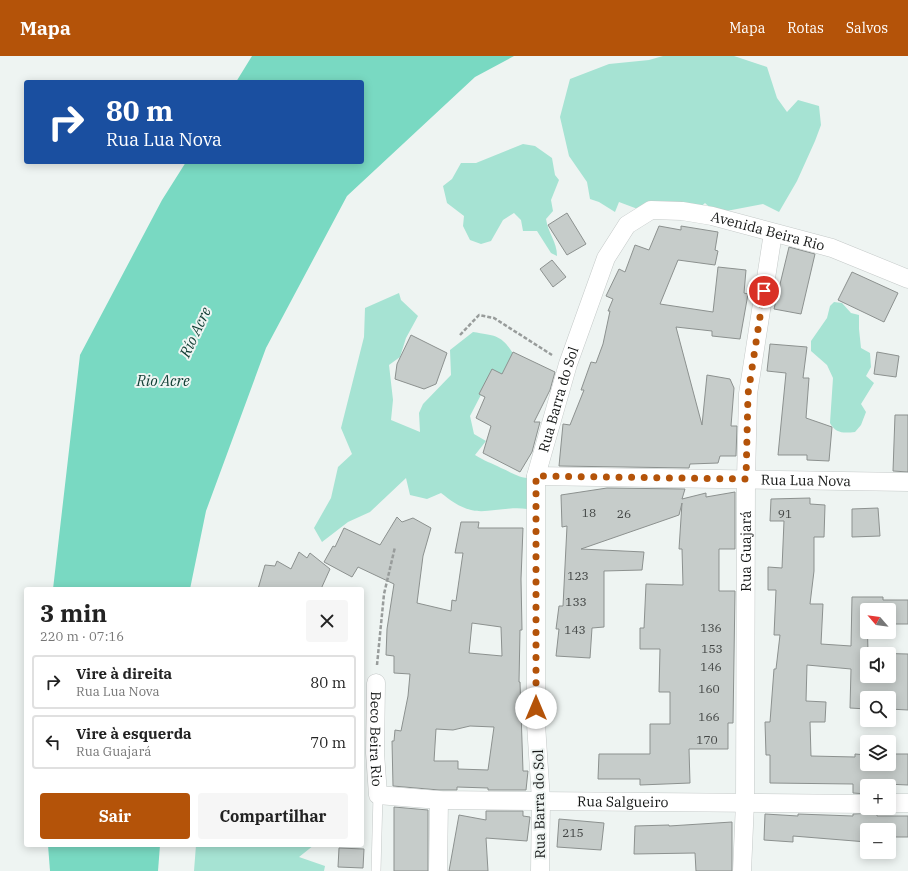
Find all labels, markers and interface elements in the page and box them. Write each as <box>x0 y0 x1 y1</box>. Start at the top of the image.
text: Mapa <box>20 16 71 40</box>
text: Mapa <box>729 19 765 37</box>
text: Rotas <box>787 19 824 37</box>
text: Salvos <box>846 19 888 37</box>
text: 80 m <box>106 92 173 129</box>
icon: right <box>40 96 92 148</box>
text: Rua Lua Nova <box>106 128 222 151</box>
street label: Avenida Beira Rio <box>709 207 827 255</box>
pin <box>747 274 781 308</box>
icon: arrive <box>753 280 775 302</box>
water label: Río Acre <box>175 304 215 361</box>
street label: Rua Barra do Sol <box>534 344 583 454</box>
water label: Rio Acre <box>135 371 190 390</box>
street label: Rua Lua Nova <box>761 471 852 490</box>
house number: 18 <box>582 505 596 520</box>
house number: 26 <box>617 506 631 521</box>
house number: 91 <box>778 506 792 521</box>
street label: Rua Guajará <box>737 510 755 592</box>
house number: 123 <box>567 568 589 583</box>
house number: 133 <box>565 594 587 609</box>
text: 3 min <box>40 597 107 629</box>
button: close <box>306 600 348 642</box>
north arrow <box>860 603 896 639</box>
map controls <box>860 603 896 859</box>
house number: 136 <box>700 620 722 635</box>
house number: 143 <box>564 622 586 637</box>
text: 220 m · 07:16 <box>40 628 124 645</box>
house number: 153 <box>701 641 723 656</box>
button: sound <box>860 647 896 683</box>
house number: 146 <box>700 659 722 674</box>
text: Vire à direita <box>76 664 172 683</box>
icon: right <box>42 671 64 693</box>
text: 80 m <box>310 673 346 692</box>
house number: 160 <box>698 681 720 696</box>
text: Rua Lua Nova <box>76 683 160 700</box>
position arrow <box>515 687 557 729</box>
street label: Beco Beira Rio <box>366 691 386 787</box>
button: search <box>860 691 896 727</box>
house number: 166 <box>698 709 720 724</box>
text: Vire à esquerda <box>76 724 192 743</box>
icon: left <box>42 731 64 753</box>
house number: 170 <box>696 732 718 747</box>
text: 70 m <box>310 733 346 752</box>
button: layers <box>860 735 896 771</box>
text: Rua Guajará <box>76 743 151 760</box>
street label: Rua Barra do Sol <box>529 749 549 859</box>
button: + <box>860 779 896 815</box>
street label: Rua Salgueiro <box>577 792 669 811</box>
button: Sair <box>40 793 190 839</box>
button: Compartilhar <box>198 793 348 839</box>
button: − <box>860 823 896 859</box>
house number: 215 <box>562 825 584 840</box>

